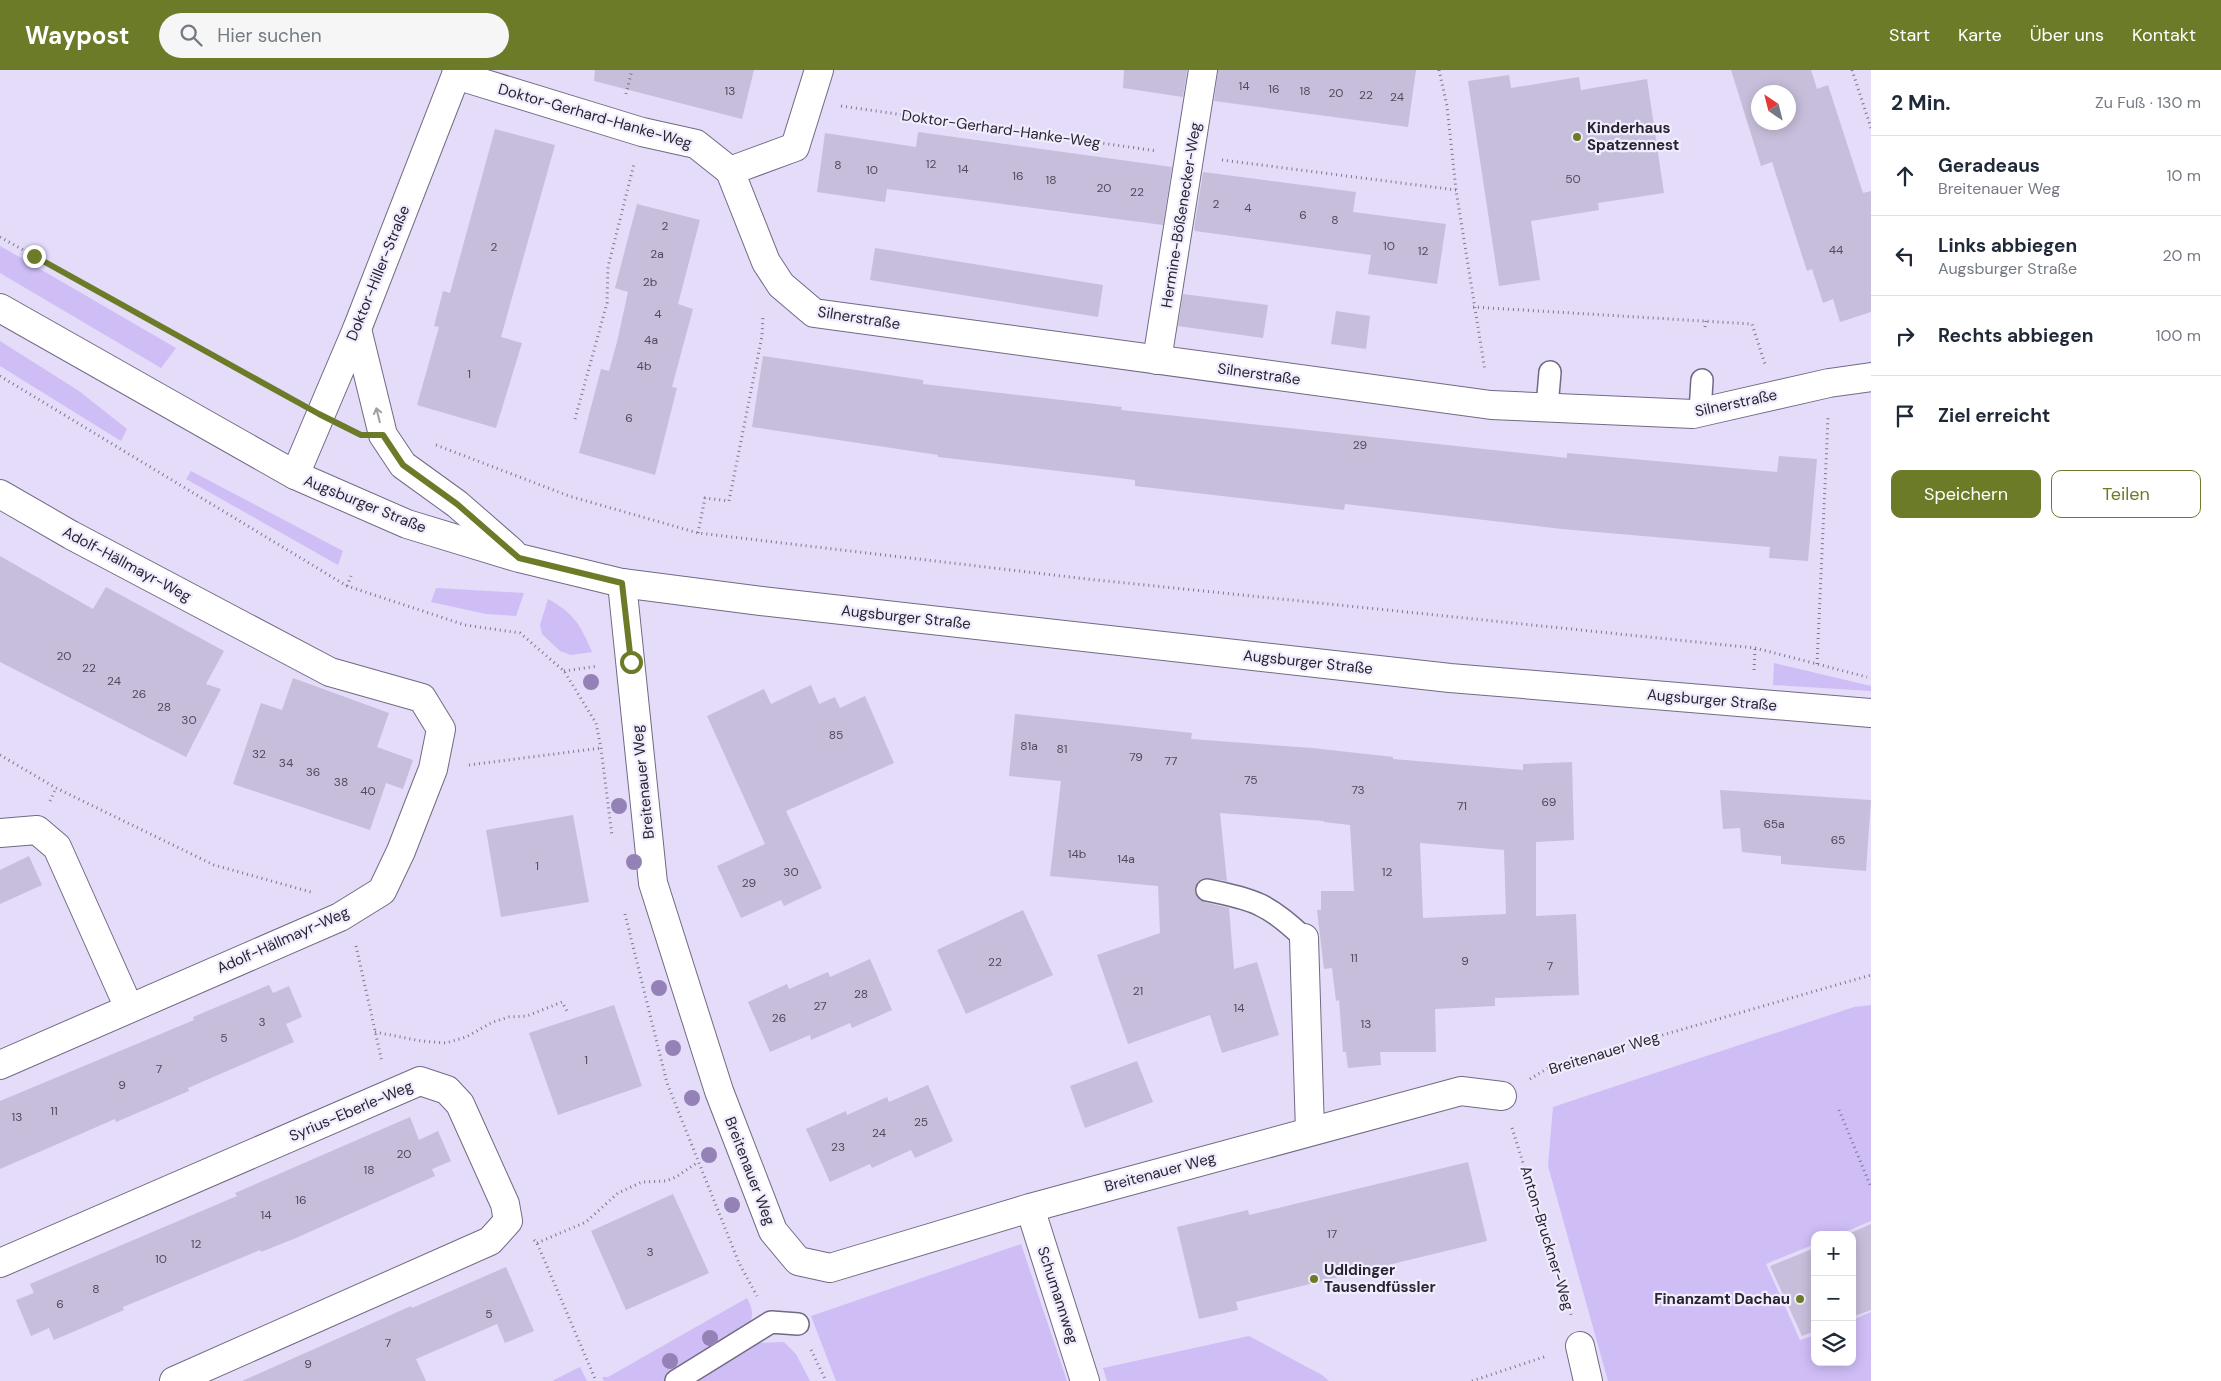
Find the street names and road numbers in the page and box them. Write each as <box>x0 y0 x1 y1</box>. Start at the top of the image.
street label: Doktor-Gerhard-Hanke-Weg <box>496 79 694 153</box>
street label: Doktor-Gerhard-Hanke-Weg <box>900 105 1102 153</box>
street label: Hermine-Bößenecker-Weg <box>1156 121 1206 309</box>
street label: Doktor-Hiller-Straße <box>342 202 414 344</box>
street label: Silnerstraße <box>816 302 902 334</box>
street label: Silnerstraße <box>1216 358 1302 390</box>
street label: Silnerstraße <box>1693 385 1779 421</box>
street label: Augsburger Straße <box>301 470 429 538</box>
street label: Adolf-Hällmayr-Weg <box>59 522 195 606</box>
street label: Augsburger Straße <box>840 600 972 634</box>
street label: Augsburger Straße <box>1242 645 1374 679</box>
street label: Augsburger Straße <box>1646 684 1778 716</box>
street label: Breitenauer Weg <box>627 724 659 840</box>
street label: Adolf-Hällmayr-Weg <box>214 902 352 978</box>
street label: Breitenauer Weg <box>1546 1027 1662 1079</box>
street label: Syrius-Eberle-Weg <box>286 1076 416 1146</box>
street label: Breitenauer Weg <box>720 1114 780 1228</box>
street label: Breitenauer Weg <box>1102 1148 1218 1196</box>
street label: Anton-Bruckner-Weg <box>1516 1163 1578 1313</box>
street label: Schumannweg <box>1033 1244 1083 1346</box>

